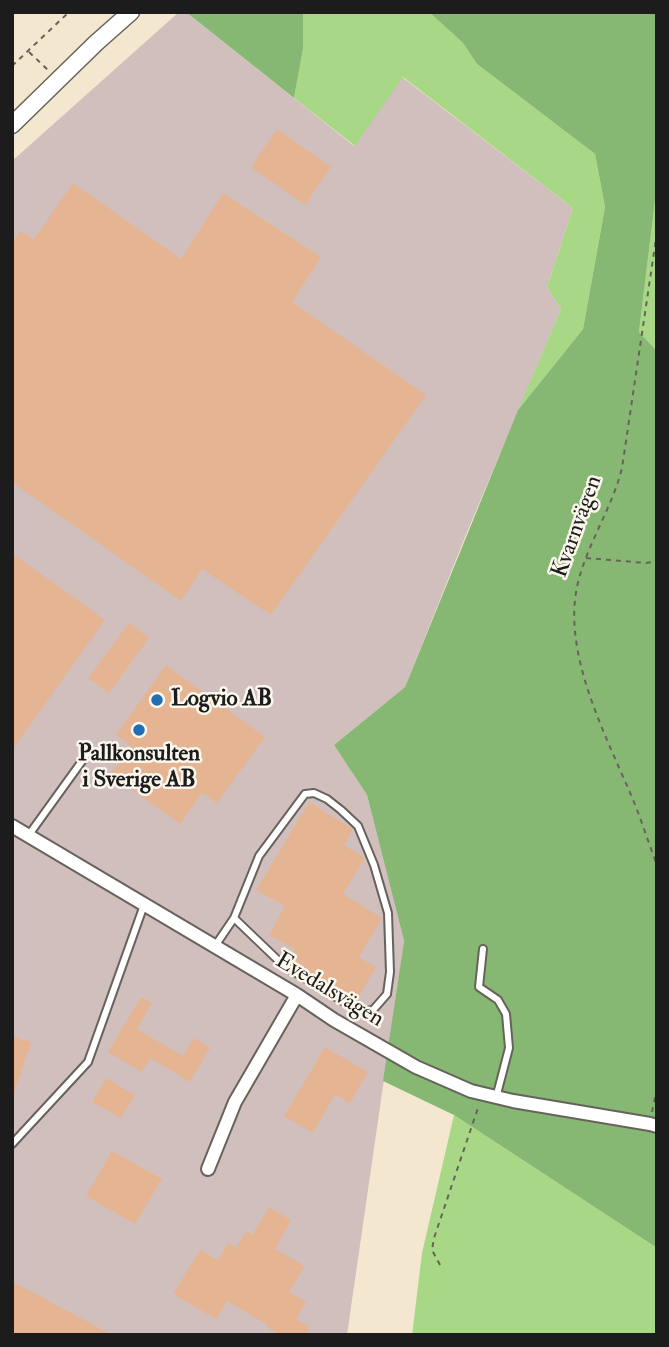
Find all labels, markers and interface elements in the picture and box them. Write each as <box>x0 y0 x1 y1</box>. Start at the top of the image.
street label: Kvarnvägen <box>547 472 609 582</box>
place label: Logvio AB <box>171 686 272 714</box>
marker: Logvio AB <box>149 692 165 708</box>
marker: Pallkonsulten i Sverige AB <box>131 722 147 738</box>
place label: Pallkonsulten i Sverige AB <box>78 741 200 795</box>
street label: Evedalsvägen <box>270 948 388 1034</box>

